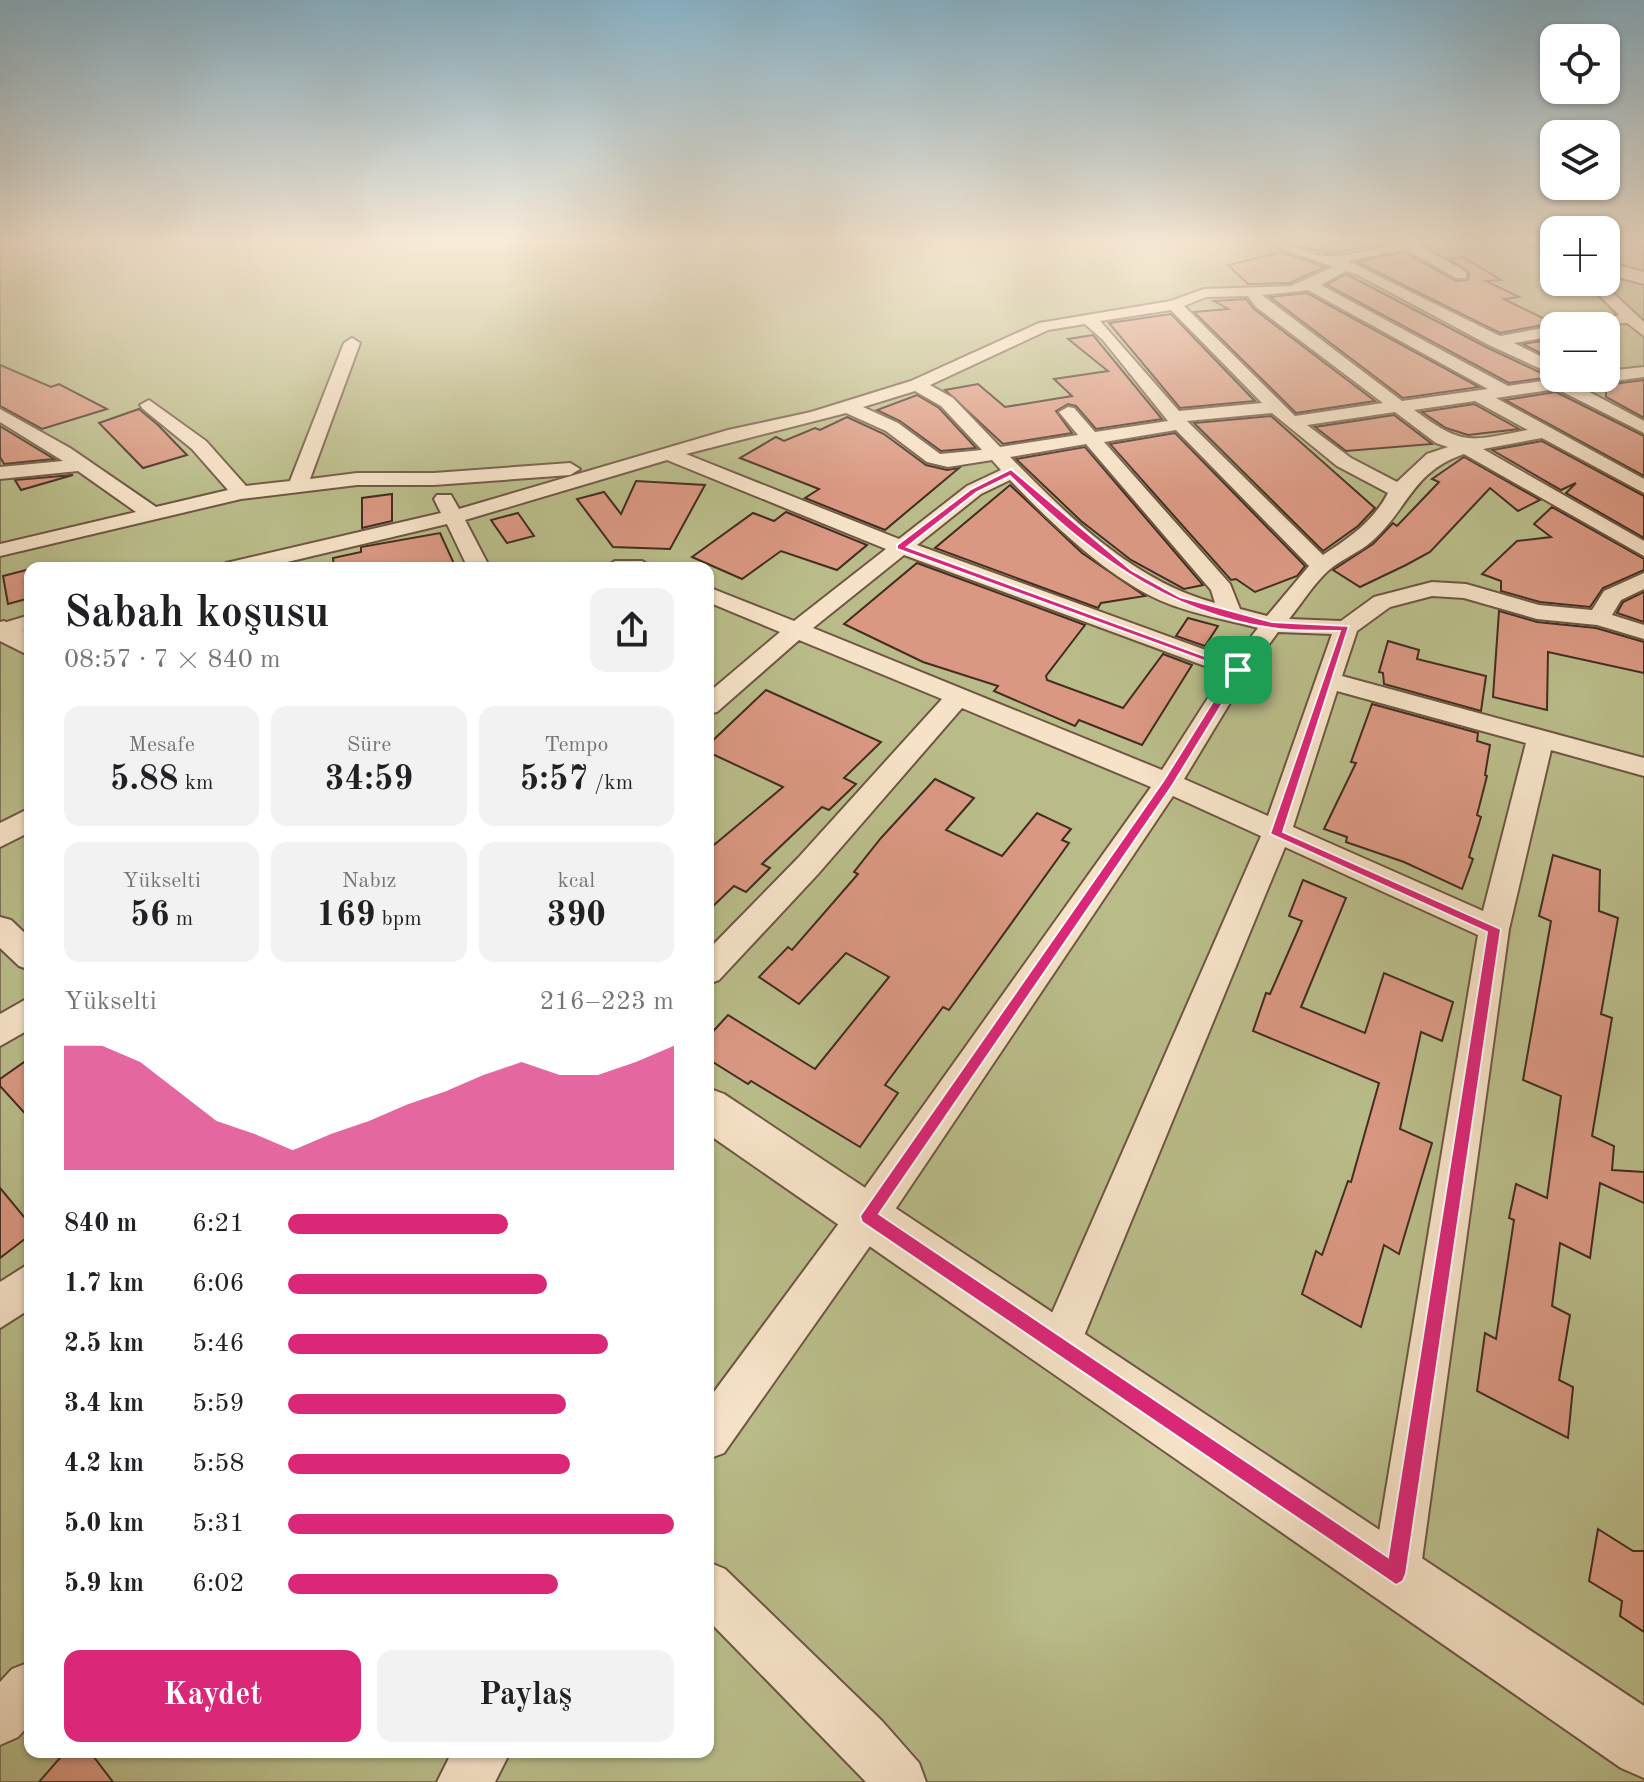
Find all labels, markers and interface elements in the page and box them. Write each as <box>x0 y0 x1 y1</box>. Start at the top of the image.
map controls <box>1540 24 1620 392</box>
button: locate <box>1540 24 1620 104</box>
button: layers <box>1540 120 1620 200</box>
button: + <box>1540 216 1620 296</box>
button: − <box>1540 312 1620 392</box>
button: share <box>590 588 674 672</box>
text: Sabah koşusu <box>64 592 329 636</box>
pin <box>1204 636 1272 704</box>
text: 08:57 · 7 × 840 m <box>64 647 281 673</box>
icon: arrive <box>1216 648 1260 692</box>
text: Mesafe <box>128 734 195 756</box>
text: Süre <box>347 734 391 756</box>
text: Tempo <box>544 734 608 756</box>
text: 5.88 <box>110 763 178 797</box>
text: 34:59 <box>325 763 413 797</box>
text: 5:57 <box>519 763 588 797</box>
text: km <box>178 772 214 794</box>
text: /km <box>588 772 633 794</box>
text: Yükselti <box>122 870 201 892</box>
text: Nabız <box>342 870 396 892</box>
text: kcal <box>557 870 595 892</box>
text: 56 <box>130 899 170 933</box>
text: 169 <box>316 899 375 933</box>
text: 390 <box>547 899 606 933</box>
text: m <box>170 908 193 930</box>
text: bpm <box>375 908 422 930</box>
text: Yükselti <box>64 989 157 1015</box>
text: 216–223 m <box>539 989 674 1015</box>
text: 840 m <box>64 1211 137 1237</box>
text: 6:21 <box>192 1211 245 1237</box>
text: 1.7 km <box>64 1271 144 1297</box>
text: 6:06 <box>192 1271 245 1297</box>
text: 2.5 km <box>64 1331 144 1357</box>
text: 5:46 <box>192 1331 245 1357</box>
text: 3.4 km <box>64 1391 144 1417</box>
text: 5:59 <box>192 1391 245 1417</box>
text: 4.2 km <box>64 1451 144 1477</box>
text: 5:58 <box>192 1451 245 1477</box>
text: 5.0 km <box>64 1511 144 1537</box>
text: 5:31 <box>192 1511 245 1537</box>
text: 5.9 km <box>64 1571 144 1597</box>
text: 6:02 <box>192 1571 245 1597</box>
button: Kaydet <box>64 1650 361 1742</box>
button: Paylaş <box>377 1650 674 1742</box>

